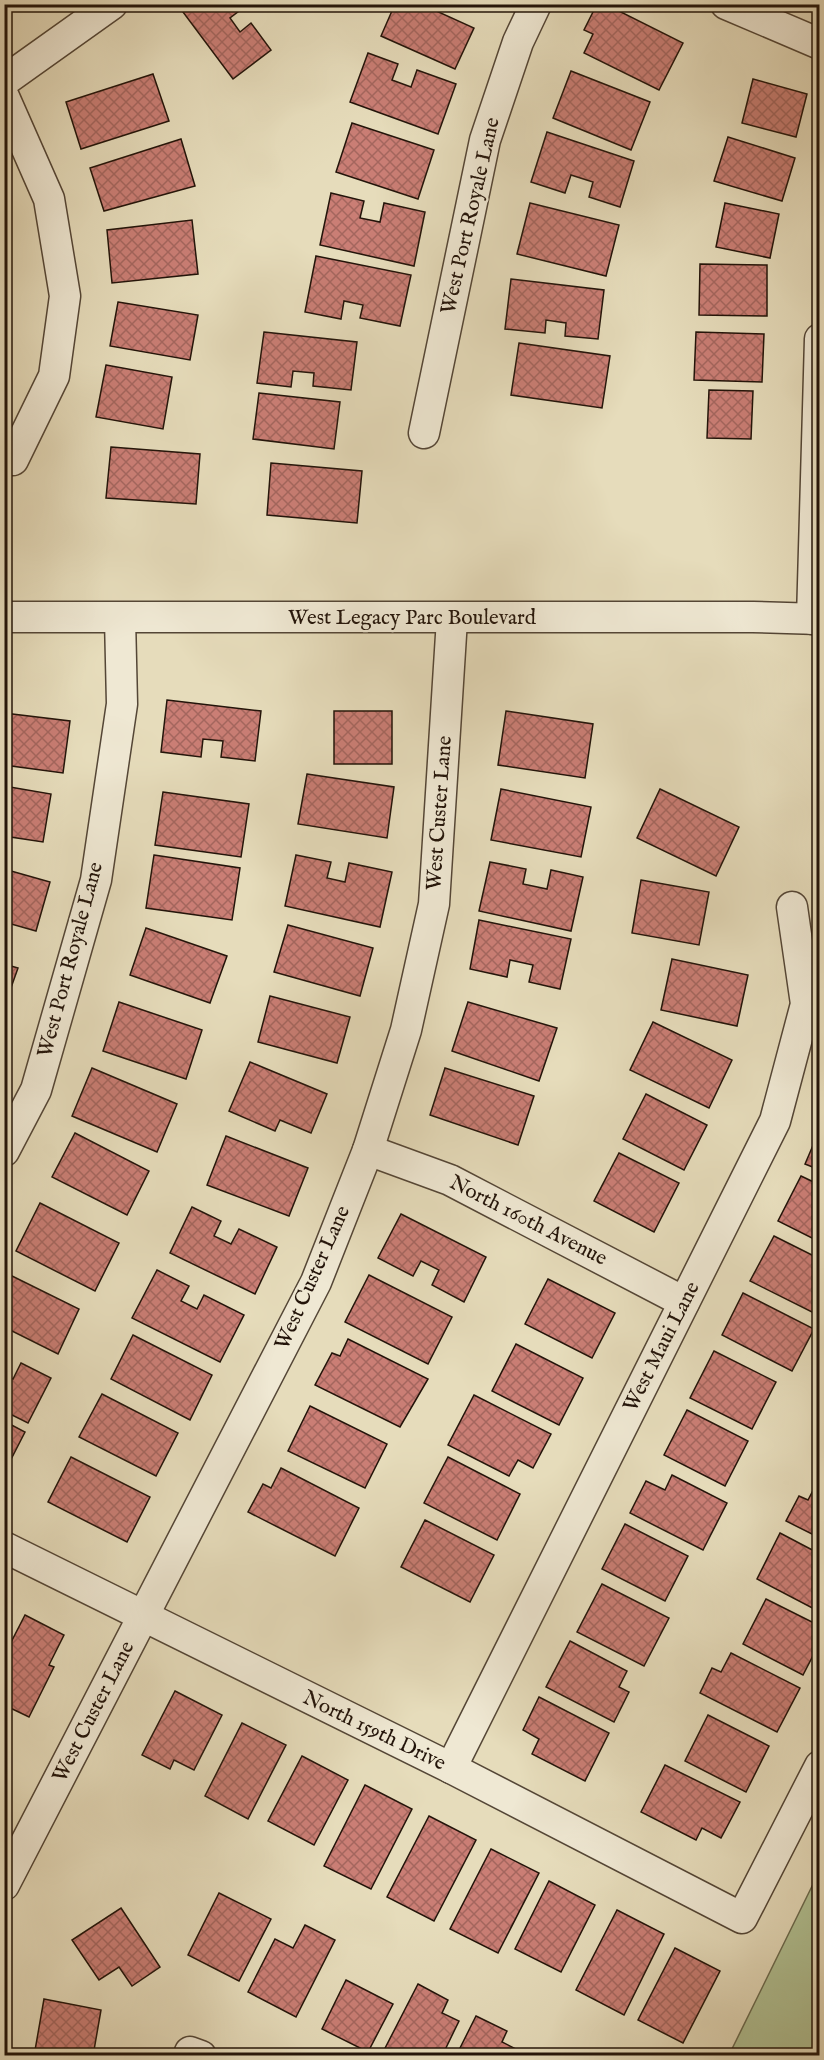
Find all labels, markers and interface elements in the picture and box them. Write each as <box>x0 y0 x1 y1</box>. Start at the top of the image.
street label: West Port Royale Lane <box>435 115 507 317</box>
street label: West Legacy Parc Boulevard <box>288 605 537 632</box>
street label: West Custer Lane <box>421 734 459 891</box>
street label: West Port Royale Lane <box>32 859 110 1061</box>
street label: North 160th Avenue <box>445 1170 612 1273</box>
street label: West Custer Lane <box>269 1201 357 1354</box>
street label: West Maui Lane <box>618 1277 707 1417</box>
street label: West Custer Lane <box>47 1636 141 1787</box>
street label: North 159th Drive <box>298 1685 450 1777</box>

